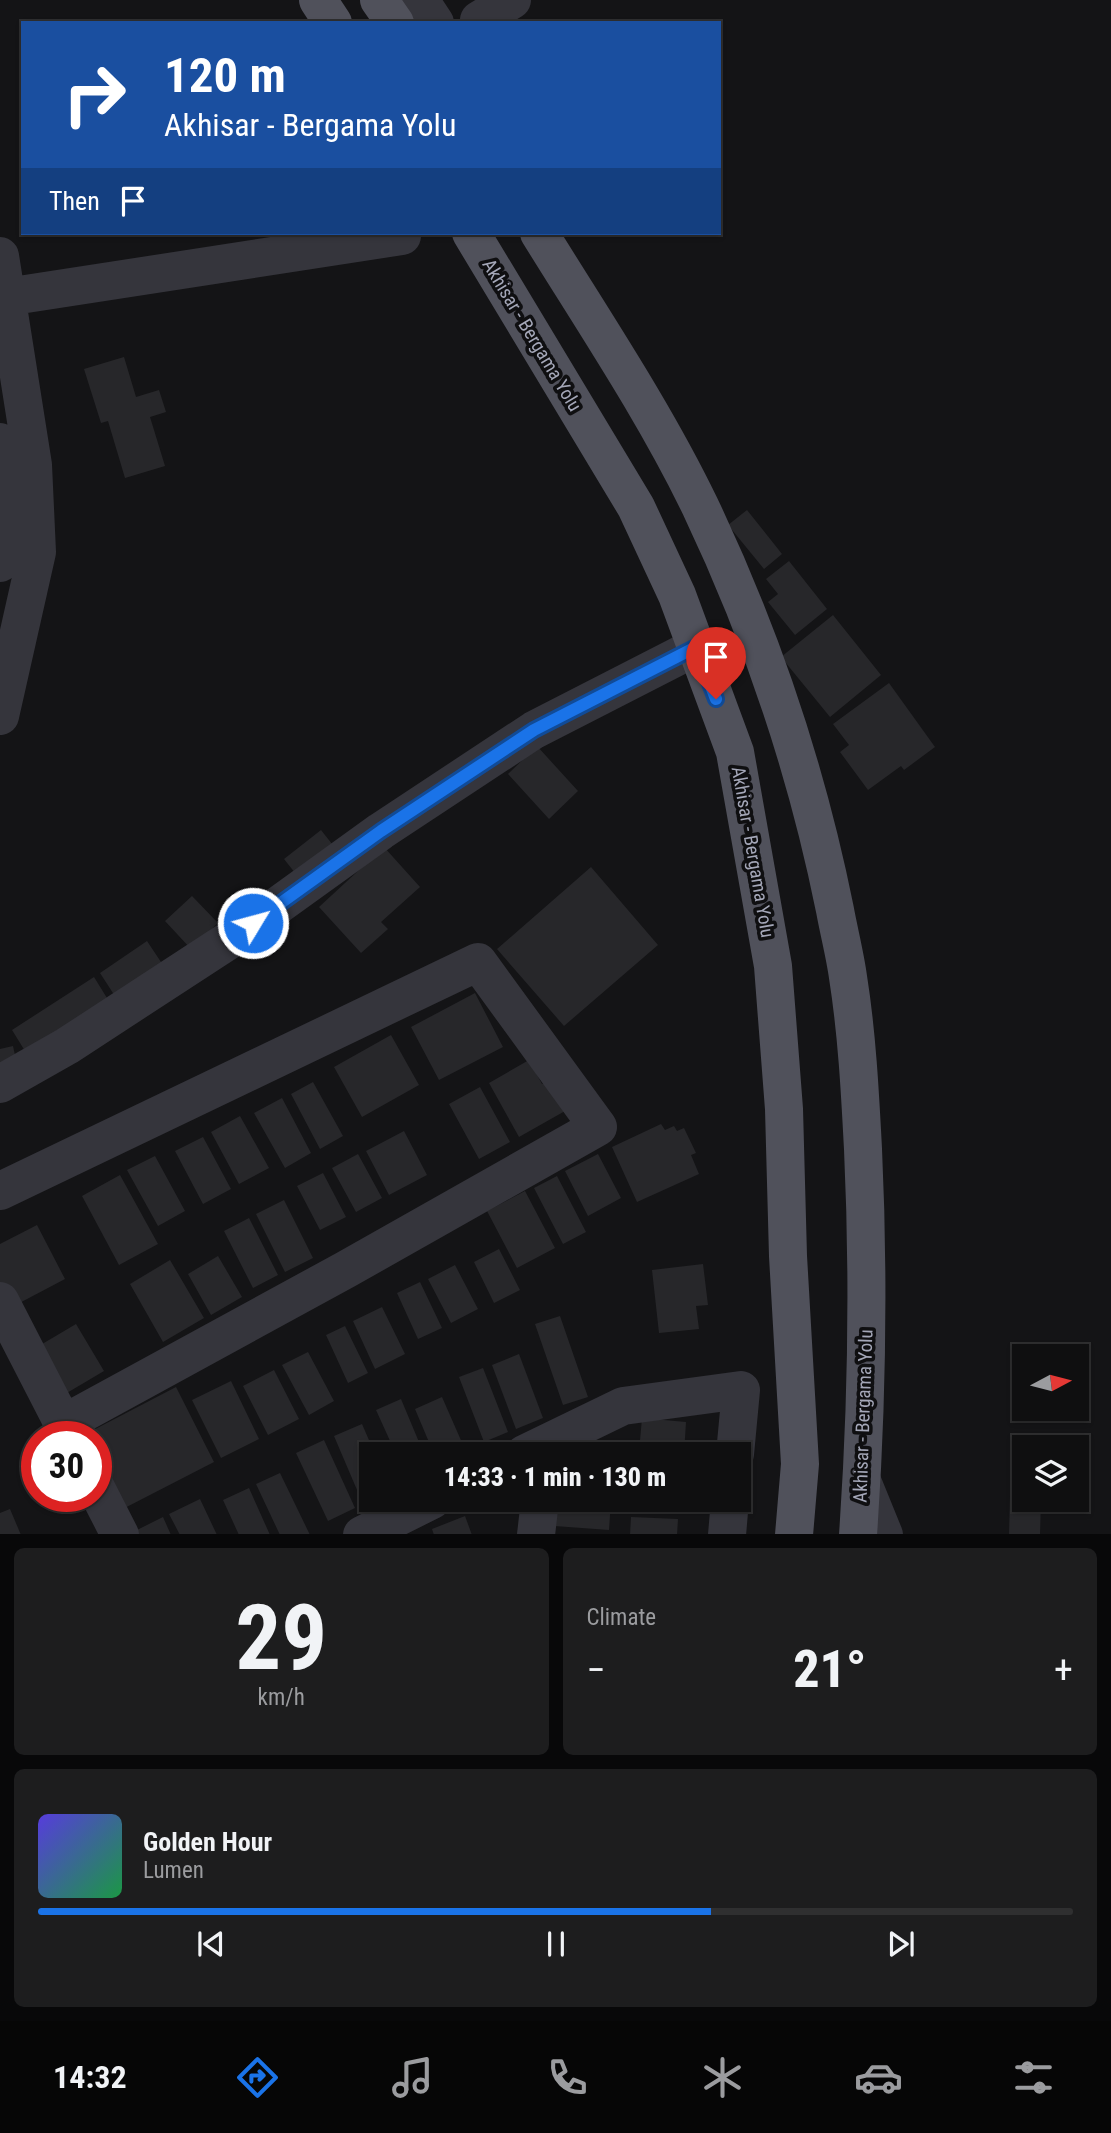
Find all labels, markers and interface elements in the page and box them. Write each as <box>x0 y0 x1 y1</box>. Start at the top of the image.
text: 120 m <box>164 47 286 104</box>
icon: right <box>49 49 140 140</box>
text: Akhisar - Bergama Yolu <box>164 106 456 144</box>
icon: arrive <box>114 182 152 220</box>
text: Then <box>49 186 100 216</box>
street label: Akhisar - Bergama Yolu <box>477 255 587 415</box>
pin <box>686 627 746 699</box>
icon: arrive <box>697 638 735 676</box>
street label: Akhisar - Bergama Yolu <box>727 765 779 939</box>
position arrow <box>216 886 290 960</box>
street label: Akhisar - Bergama Yolu <box>848 1329 878 1503</box>
north arrow <box>1012 1344 1088 1421</box>
map controls <box>1012 1344 1089 1512</box>
speed limit sign: 30 <box>21 1421 112 1512</box>
button: layers <box>1012 1435 1089 1512</box>
text: 14:33 · 1 min · 130 m <box>444 1462 666 1492</box>
text: 29 <box>235 1585 327 1691</box>
text: Climate <box>587 1604 656 1631</box>
text: 21° <box>793 1639 866 1700</box>
text: − <box>587 1648 606 1692</box>
text: + <box>1054 1648 1073 1692</box>
text: km/h <box>258 1684 305 1711</box>
text: Golden Hour <box>143 1827 272 1857</box>
text: Lumen <box>143 1857 204 1884</box>
icon: previous <box>192 1925 230 1963</box>
icon: pause <box>537 1925 575 1963</box>
icon: next <box>882 1925 920 1963</box>
icon: directions <box>233 2053 282 2102</box>
icon: music <box>388 2053 437 2102</box>
icon: phone <box>543 2053 592 2102</box>
icon: climate <box>698 2053 747 2102</box>
icon: car <box>854 2053 903 2102</box>
icon: filters <box>1009 2053 1058 2102</box>
text: 14:32 <box>53 2058 127 2096</box>

